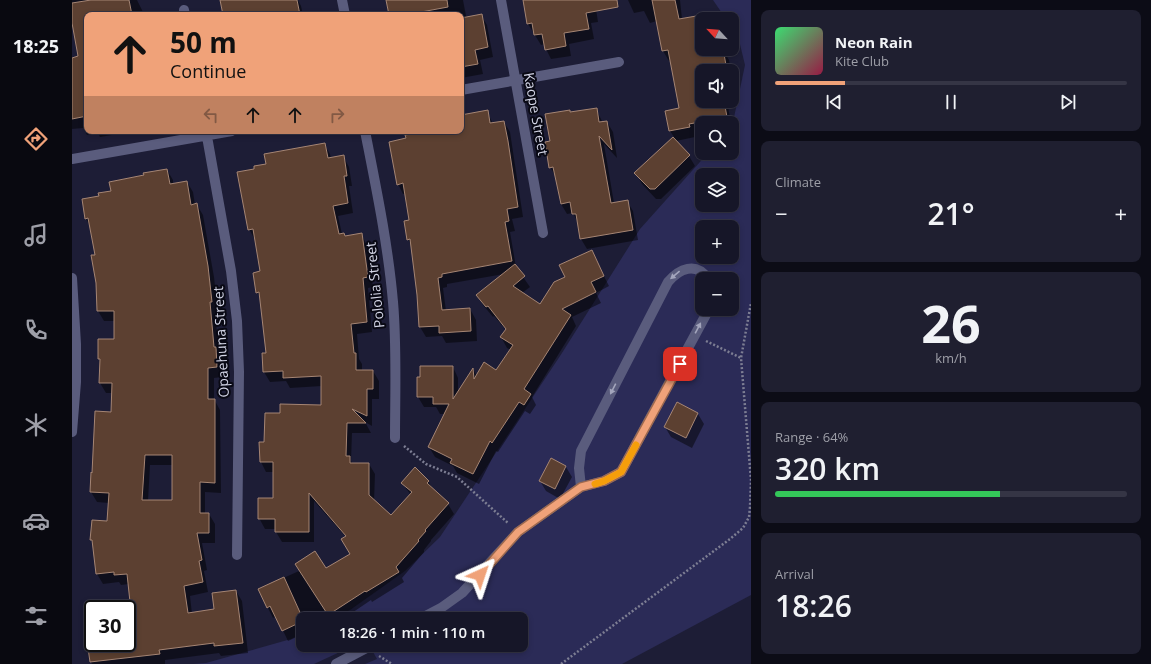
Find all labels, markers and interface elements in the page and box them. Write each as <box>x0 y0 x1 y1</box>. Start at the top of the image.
north arrow <box>695 12 739 56</box>
map controls <box>695 12 739 316</box>
text: 50 m <box>170 23 237 61</box>
icon: ahead <box>104 28 156 80</box>
text: Neon Rain <box>835 32 913 52</box>
text: 18:25 <box>13 34 59 58</box>
text: Kite Club <box>835 52 889 70</box>
text: Continue <box>170 59 246 83</box>
button: sound <box>695 64 739 108</box>
street label: Kaope Street <box>520 71 553 157</box>
icon: previous <box>823 91 845 113</box>
icon: pause <box>940 91 962 113</box>
icon: next <box>1057 91 1079 113</box>
icon: left <box>200 104 222 126</box>
icon: ahead <box>242 104 264 126</box>
icon: ahead <box>284 104 306 126</box>
icon: right <box>326 104 348 126</box>
button: search <box>695 116 739 160</box>
icon: directions <box>22 125 50 153</box>
button: layers <box>695 168 739 212</box>
text: Climate <box>775 173 821 191</box>
text: 21° <box>927 193 975 234</box>
text: − <box>775 198 788 228</box>
text: + <box>1114 198 1127 228</box>
button: + <box>695 220 739 264</box>
icon: music <box>22 221 50 249</box>
street label: Pololia Street <box>361 241 388 329</box>
one-way arrow <box>670 271 681 280</box>
button: − <box>695 272 739 316</box>
street label: Opaehuna Street <box>208 286 233 398</box>
text: 26 <box>921 287 981 358</box>
icon: phone <box>22 316 50 344</box>
one-way arrow <box>695 323 702 334</box>
pin <box>663 347 697 381</box>
text: km/h <box>935 349 967 367</box>
icon: arrive <box>669 353 691 375</box>
one-way arrow <box>610 383 616 394</box>
icon: climate <box>22 411 50 439</box>
text: Range · 64% <box>775 428 848 446</box>
text: 320 km <box>775 448 880 489</box>
icon: car <box>22 507 50 535</box>
position arrow <box>459 554 501 596</box>
text: Arrival <box>775 565 814 583</box>
text: 18:26 <box>775 585 852 626</box>
speed limit sign: 30 <box>84 600 136 652</box>
icon: filters <box>22 602 50 630</box>
text: 18:26 · 1 min · 110 m <box>339 622 485 642</box>

